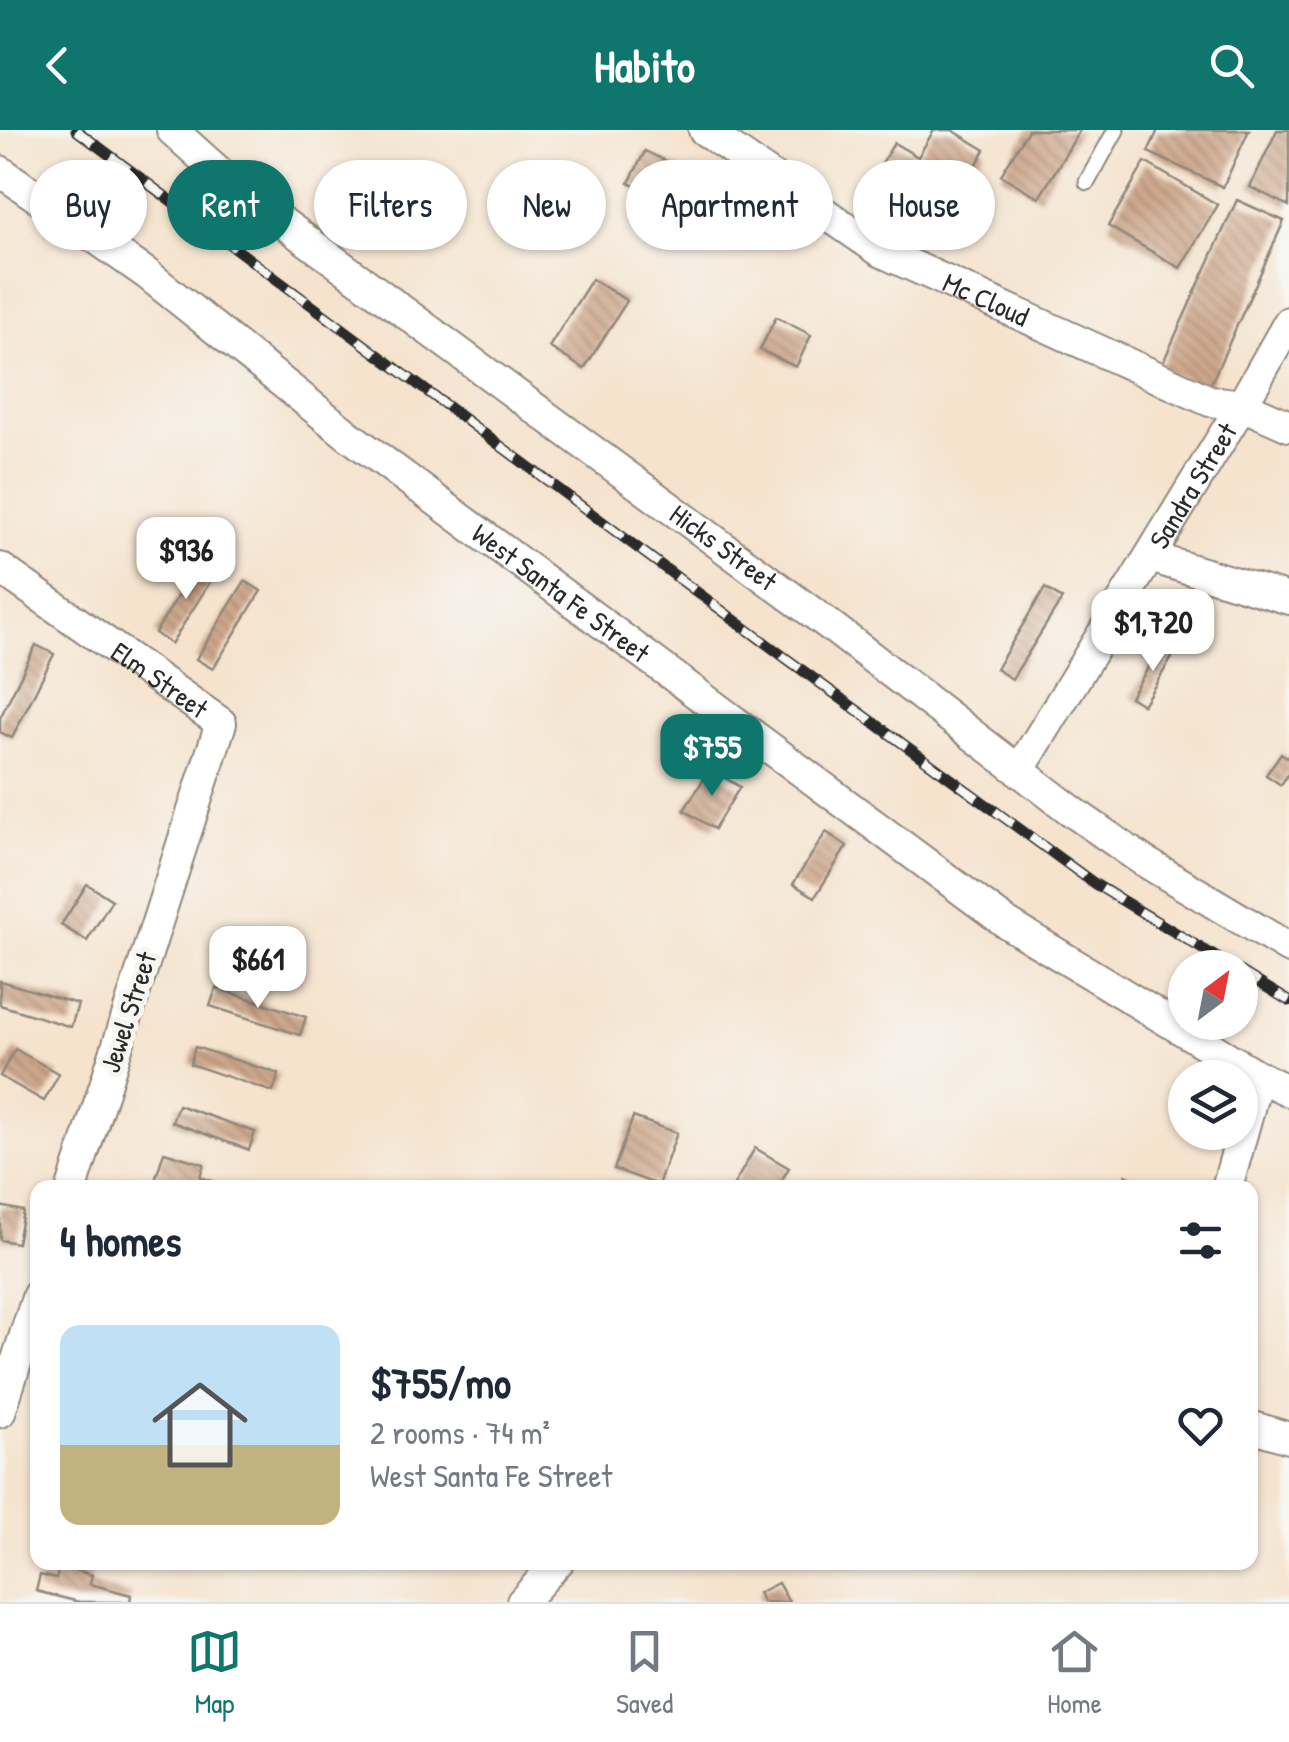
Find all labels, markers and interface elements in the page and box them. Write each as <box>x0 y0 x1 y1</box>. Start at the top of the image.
text: Habito <box>594 35 695 96</box>
icon: back <box>30 38 85 93</box>
icon: search <box>1204 38 1259 93</box>
chip: Buy <box>30 160 147 250</box>
chip: Rent <box>167 160 294 250</box>
chip: Filters <box>314 160 467 250</box>
chip: New <box>487 160 606 250</box>
chip: Apartment <box>626 160 833 250</box>
chip: House <box>853 160 995 250</box>
street label: Mc Cloud <box>937 263 1035 335</box>
street label: Sandra Street <box>1140 415 1246 556</box>
street label: Hicks Street <box>662 495 785 600</box>
street label: West Santa Fe Street <box>464 514 658 671</box>
pin: $936 <box>127 517 245 602</box>
text: $936 <box>158 528 214 571</box>
pin: $1,720 <box>1072 589 1234 674</box>
text: $1,720 <box>1113 600 1193 643</box>
street label: Elm Street <box>103 633 216 727</box>
pin: $755 <box>653 714 771 799</box>
text: $755 <box>682 725 742 768</box>
pin: $661 <box>199 926 317 1011</box>
text: $661 <box>231 937 285 980</box>
street label: Jewel Street <box>91 946 165 1077</box>
north arrow <box>1168 950 1258 1040</box>
map controls <box>1168 950 1258 1150</box>
button: layers <box>1168 1060 1258 1150</box>
text: 4 homes <box>60 1212 181 1269</box>
icon: filters <box>1173 1213 1228 1268</box>
text: $755/mo <box>370 1354 511 1411</box>
icon: home <box>140 1365 260 1485</box>
icon: heart <box>1173 1398 1228 1453</box>
text: 2 rooms · 74 m² <box>370 1411 550 1454</box>
text: West Santa Fe Street <box>370 1454 612 1497</box>
tab: Map <box>187 1624 242 1722</box>
tab: Saved <box>616 1624 673 1722</box>
tab: Home <box>1047 1624 1102 1722</box>

